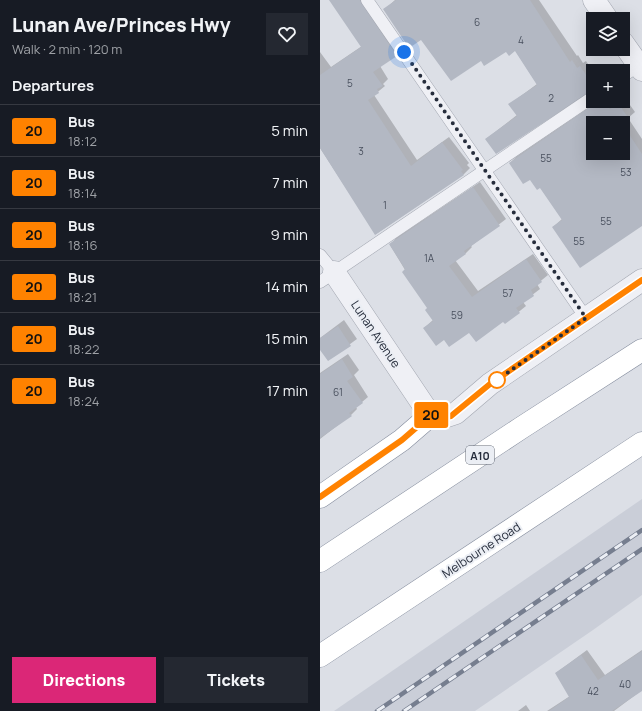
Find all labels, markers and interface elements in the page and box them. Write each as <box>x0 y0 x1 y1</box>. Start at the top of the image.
text: Lunan Ave/Princes Hwy <box>12 12 230 38</box>
map controls <box>586 12 630 160</box>
button: layers <box>586 12 630 56</box>
button: heart <box>266 13 308 55</box>
house number: 6 <box>474 15 480 29</box>
house number: 4 <box>518 33 524 47</box>
text: Walk · 2 min · 120 m <box>12 40 122 58</box>
your location <box>394 42 414 62</box>
button: + <box>586 64 630 108</box>
text: Departures <box>12 75 94 96</box>
house number: 5 <box>347 76 353 90</box>
house number: 2 <box>548 91 554 105</box>
text: Bus <box>68 111 95 132</box>
button: − <box>586 116 630 160</box>
text: 5 min <box>271 120 308 141</box>
text: 20 <box>25 121 43 140</box>
text: 18:12 <box>68 132 97 150</box>
house number: 3 <box>358 144 364 158</box>
house number: 55 <box>540 151 552 165</box>
text: Bus <box>68 163 95 184</box>
house number: 53 <box>620 165 632 179</box>
text: 7 min <box>272 172 308 193</box>
text: 20 <box>25 173 43 192</box>
text: 18:14 <box>68 184 97 202</box>
house number: 1 <box>383 198 387 212</box>
house number: 55 <box>600 214 612 228</box>
text: Bus <box>68 215 95 236</box>
text: 9 min <box>271 224 308 245</box>
text: 20 <box>25 225 43 244</box>
house number: 55 <box>573 234 585 248</box>
text: 18:16 <box>68 236 98 254</box>
house number: 1A <box>424 251 435 265</box>
text: Bus <box>68 267 95 288</box>
text: 14 min <box>265 276 308 297</box>
text: 20 <box>25 277 43 296</box>
house number: 57 <box>503 286 513 300</box>
text: 18:21 <box>68 288 97 306</box>
street label: Lunan Avenue <box>347 297 405 371</box>
house number: 59 <box>451 308 463 322</box>
text: Bus <box>68 319 95 340</box>
text: 15 min <box>265 328 308 349</box>
text: 20 <box>25 329 43 348</box>
text: 18:22 <box>68 340 99 358</box>
text: Bus <box>68 371 95 392</box>
unlabelled marker <box>488 371 506 389</box>
text: 17 min <box>266 380 308 401</box>
text: 20 <box>25 381 43 400</box>
house number: 61 <box>333 385 343 399</box>
text: 18:24 <box>68 392 99 410</box>
line badge: 20 <box>413 402 449 428</box>
text: 20 <box>422 405 440 424</box>
road number: A10 <box>466 446 494 464</box>
street label: Melbourne Road <box>438 518 524 582</box>
button: Directions <box>12 657 156 703</box>
button: Tickets <box>164 657 308 703</box>
house number: 40 <box>619 677 631 691</box>
house number: 42 <box>587 684 599 698</box>

